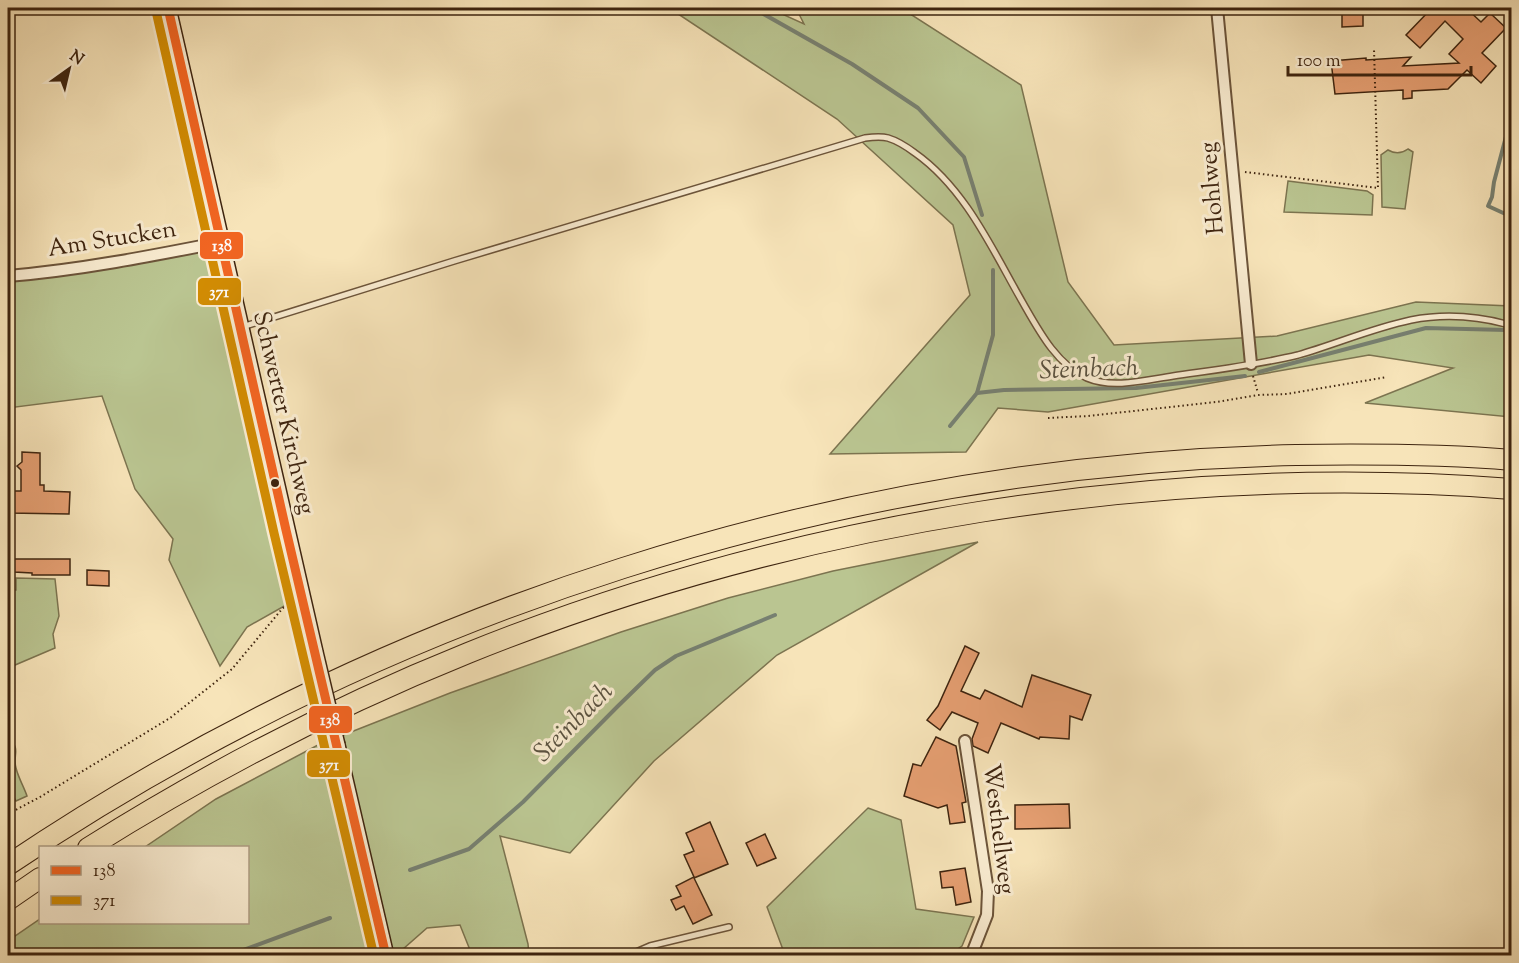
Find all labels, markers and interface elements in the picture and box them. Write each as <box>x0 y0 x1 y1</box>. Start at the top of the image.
north arrow <box>39 39 99 99</box>
scale bar <box>1288 39 1471 77</box>
text: N <box>64 46 88 72</box>
text: 100 m <box>1297 49 1341 75</box>
street label: Hohlweg <box>1192 140 1234 236</box>
street label: Am Stucken <box>45 213 179 267</box>
line badge: 138 <box>199 231 244 260</box>
text: 138 <box>212 236 232 259</box>
line badge: 371 <box>197 277 242 306</box>
text: 371 <box>209 282 230 305</box>
street label: Schwerter Kirchweg <box>243 308 323 518</box>
water label: Steinbach <box>1039 350 1140 390</box>
unlabelled marker <box>269 477 281 489</box>
water label: Steinbach <box>526 675 622 771</box>
line badge: 138 <box>308 705 353 734</box>
text: 138 <box>320 710 340 733</box>
line badge: 371 <box>306 749 351 778</box>
text: 371 <box>319 755 340 778</box>
street label: Westhellweg <box>973 762 1023 897</box>
legend <box>39 846 249 924</box>
text: 138 <box>93 859 115 885</box>
text: 371 <box>93 889 115 915</box>

